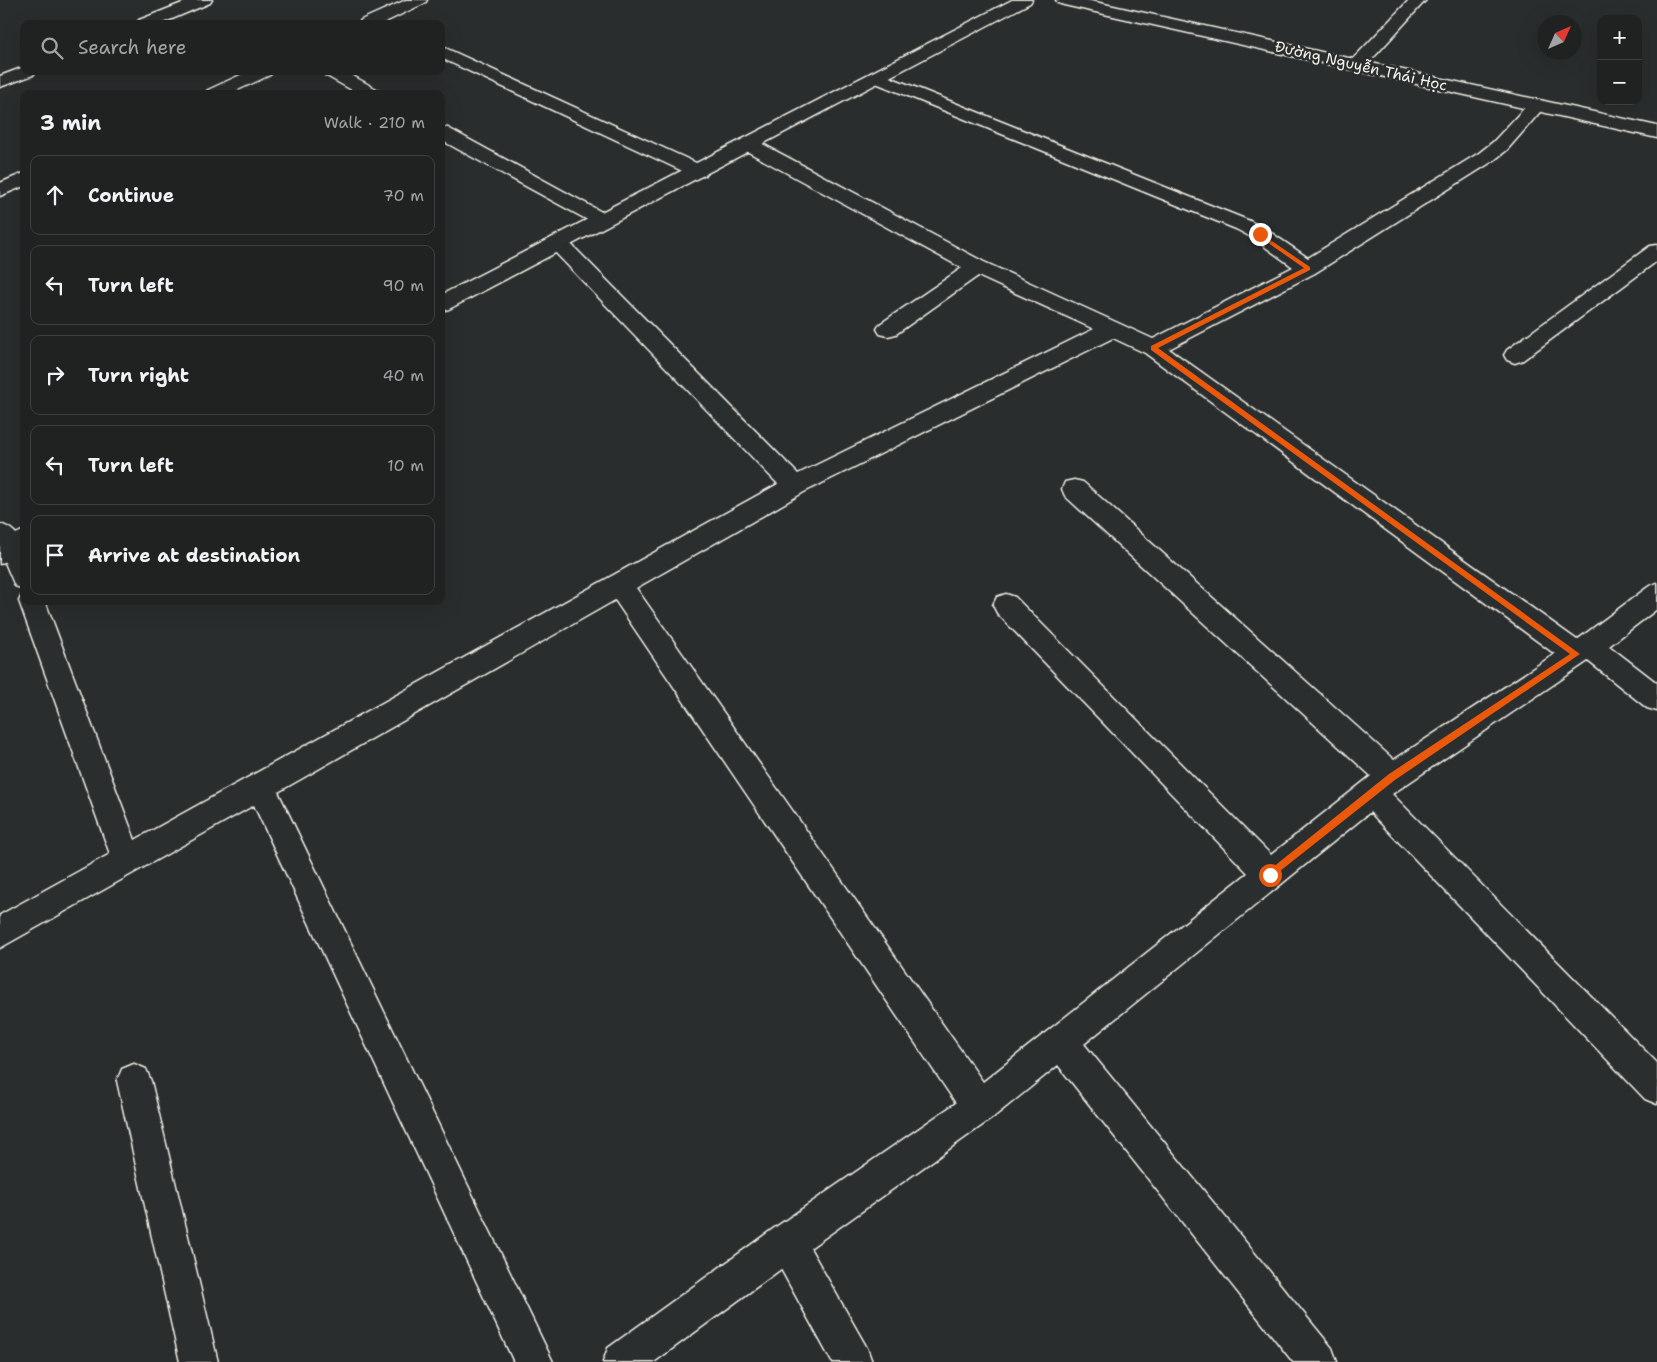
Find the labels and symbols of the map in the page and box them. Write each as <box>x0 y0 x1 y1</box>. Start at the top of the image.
north arrow <box>1537 15 1582 60</box>
street label: Đường Nguyễn Thái Học <box>1273 36 1449 96</box>
route end <box>1249 223 1272 246</box>
route start <box>1259 864 1282 887</box>

